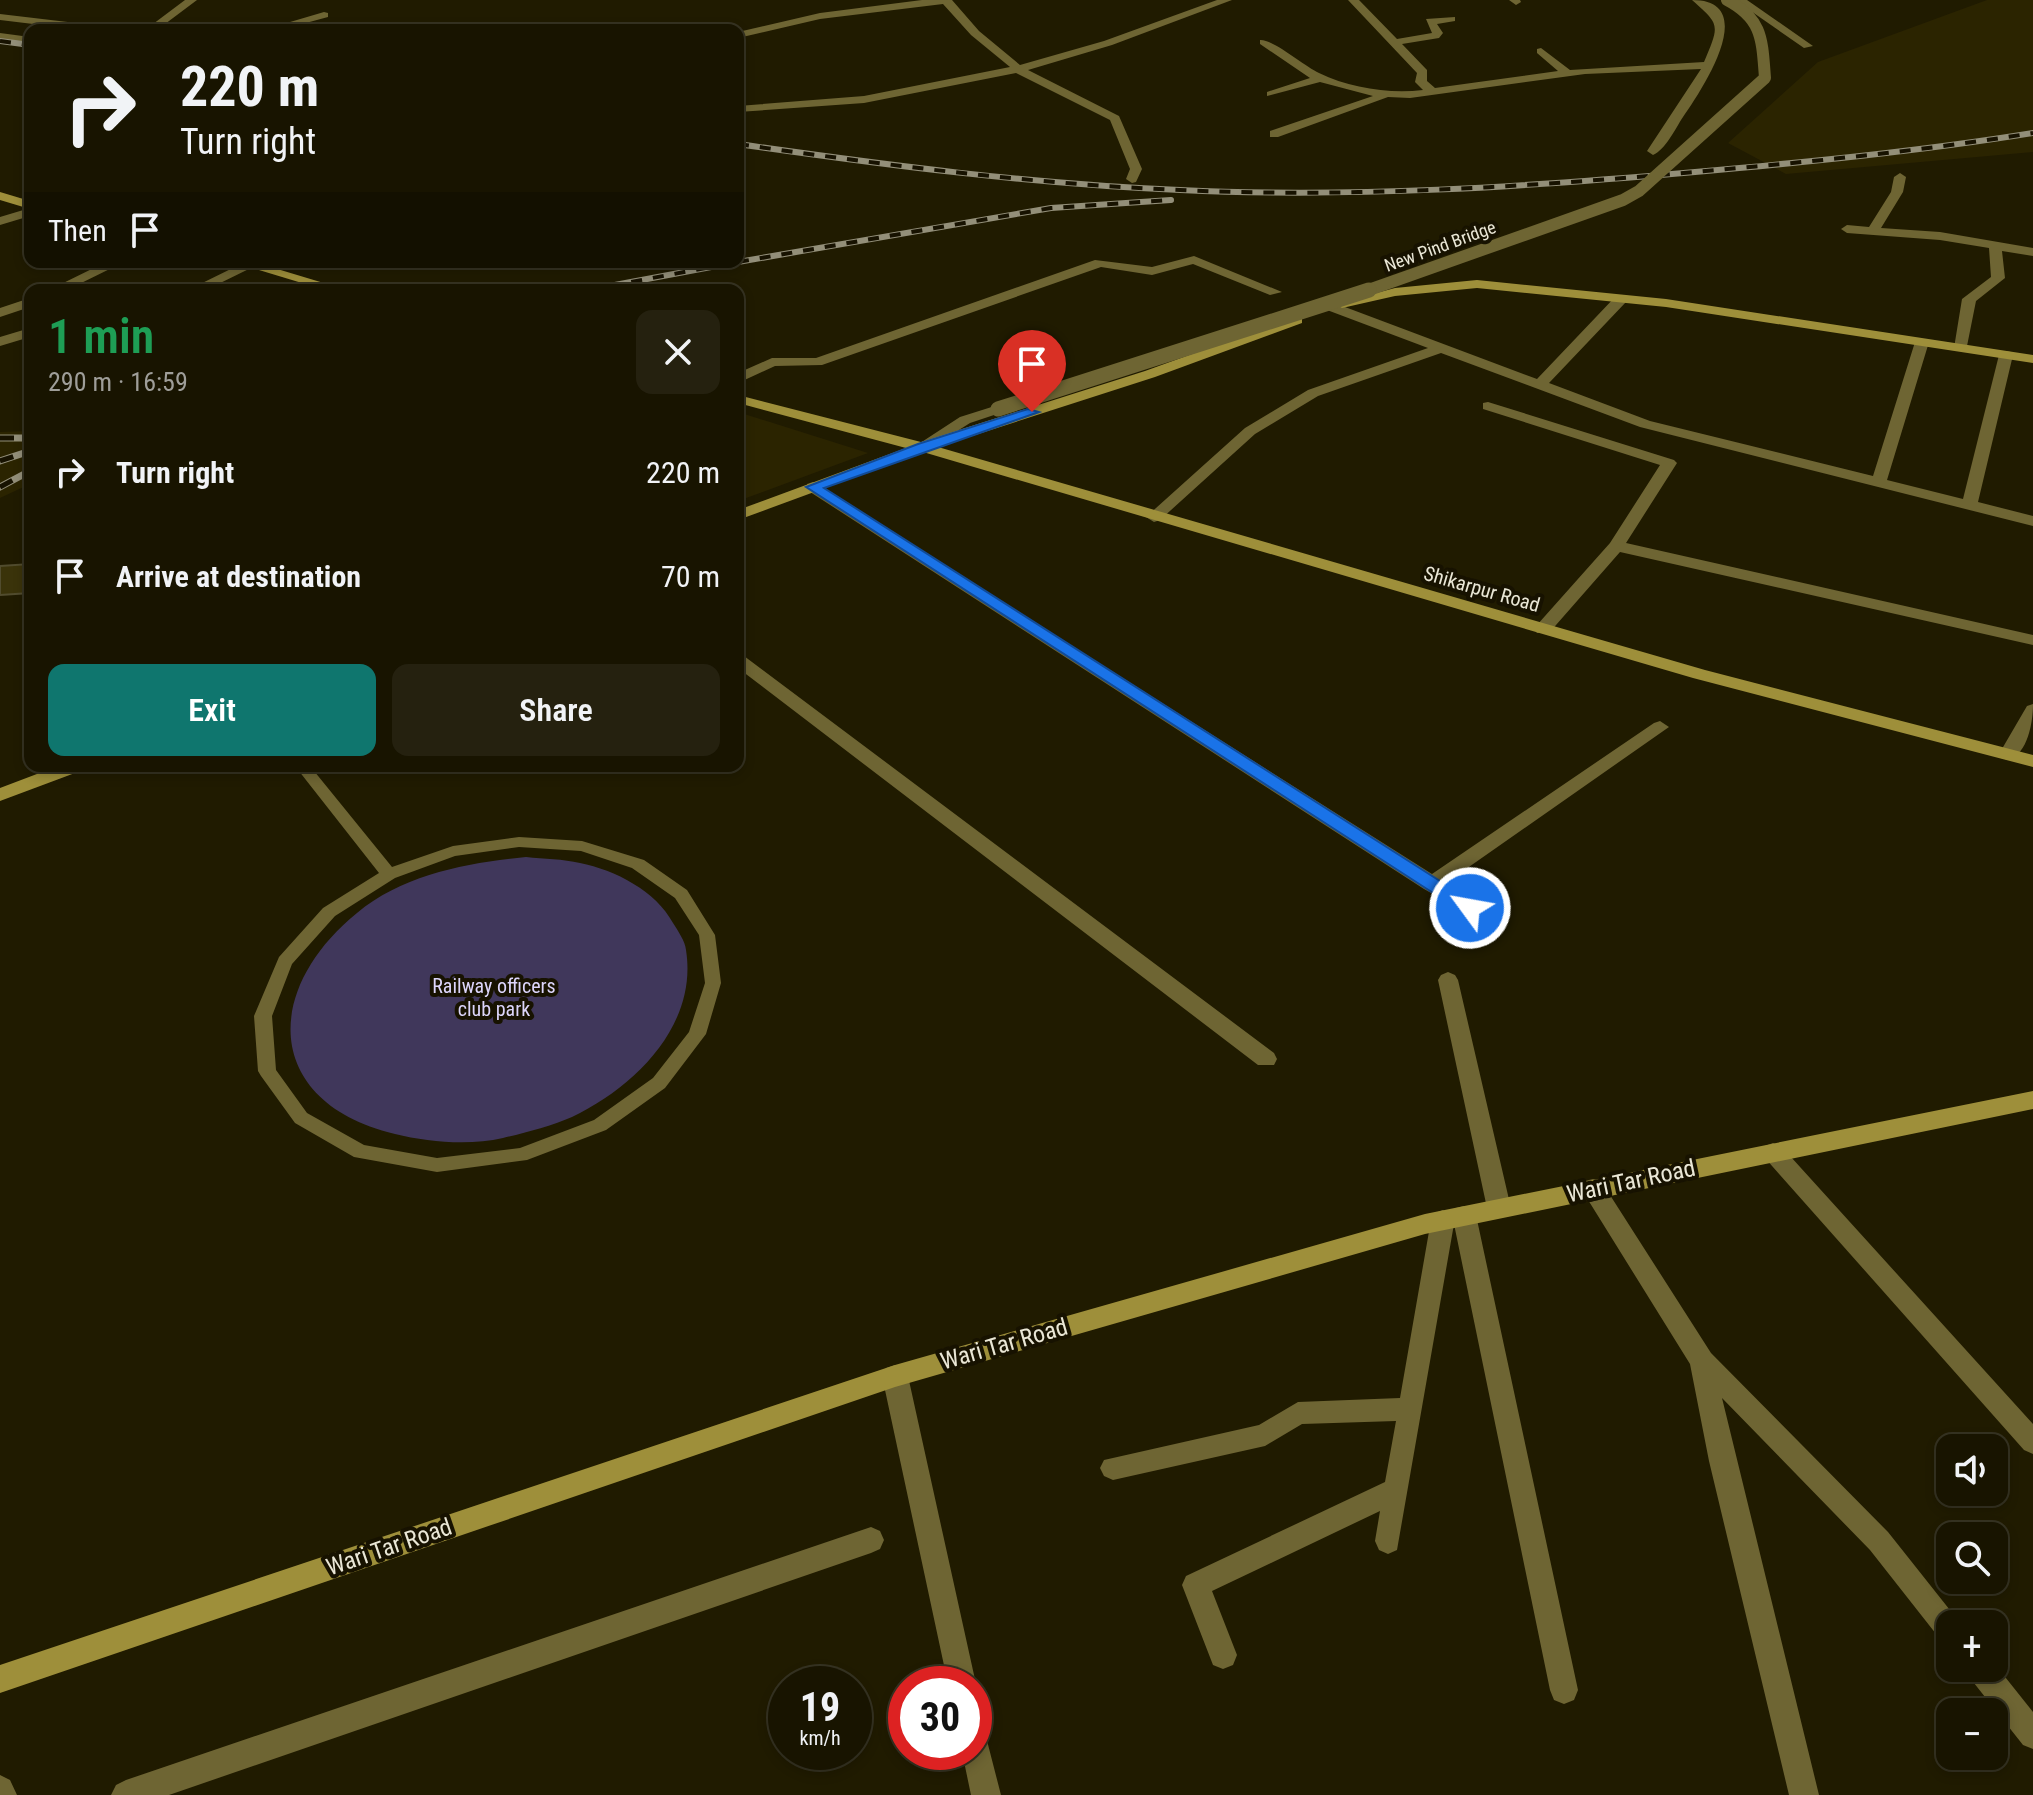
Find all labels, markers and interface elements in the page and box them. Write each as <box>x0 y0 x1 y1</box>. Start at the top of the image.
text: 220 m <box>180 54 319 120</box>
icon: right <box>48 56 152 160</box>
text: Turn right <box>180 121 316 163</box>
icon: arrive <box>123 208 167 252</box>
text: Then <box>48 213 107 248</box>
street label: New Pind Bridge <box>1381 216 1499 276</box>
text: 1 min <box>48 308 154 365</box>
button: close <box>636 310 720 394</box>
pin <box>998 330 1066 412</box>
icon: arrive <box>1010 342 1054 386</box>
text: 290 m · 16:59 <box>48 367 188 397</box>
icon: right <box>48 450 92 494</box>
text: Turn right <box>116 455 234 490</box>
text: 220 m <box>646 455 720 490</box>
icon: arrive <box>48 554 92 598</box>
text: Arrive at destination <box>116 559 361 594</box>
text: 70 m <box>661 559 720 594</box>
street label: Shikarpur Road <box>1421 561 1543 617</box>
button: Exit <box>48 664 376 756</box>
button: Share <box>392 664 720 756</box>
position arrow <box>1428 866 1512 950</box>
park label: Railway officers club park <box>432 974 556 1021</box>
street label: Wari Tar Road <box>1564 1154 1698 1208</box>
street label: Wari Tar Road <box>937 1312 1071 1376</box>
map controls <box>1936 1434 2008 1770</box>
button: sound <box>1936 1434 2008 1506</box>
street label: Wari Tar Road <box>323 1512 455 1582</box>
button: search <box>1936 1522 2008 1594</box>
button: + <box>1936 1610 2008 1682</box>
speed limit sign: 30 <box>888 1666 992 1770</box>
text: 19 <box>800 1684 840 1731</box>
button: − <box>1936 1698 2008 1770</box>
text: km/h <box>799 1726 841 1750</box>

